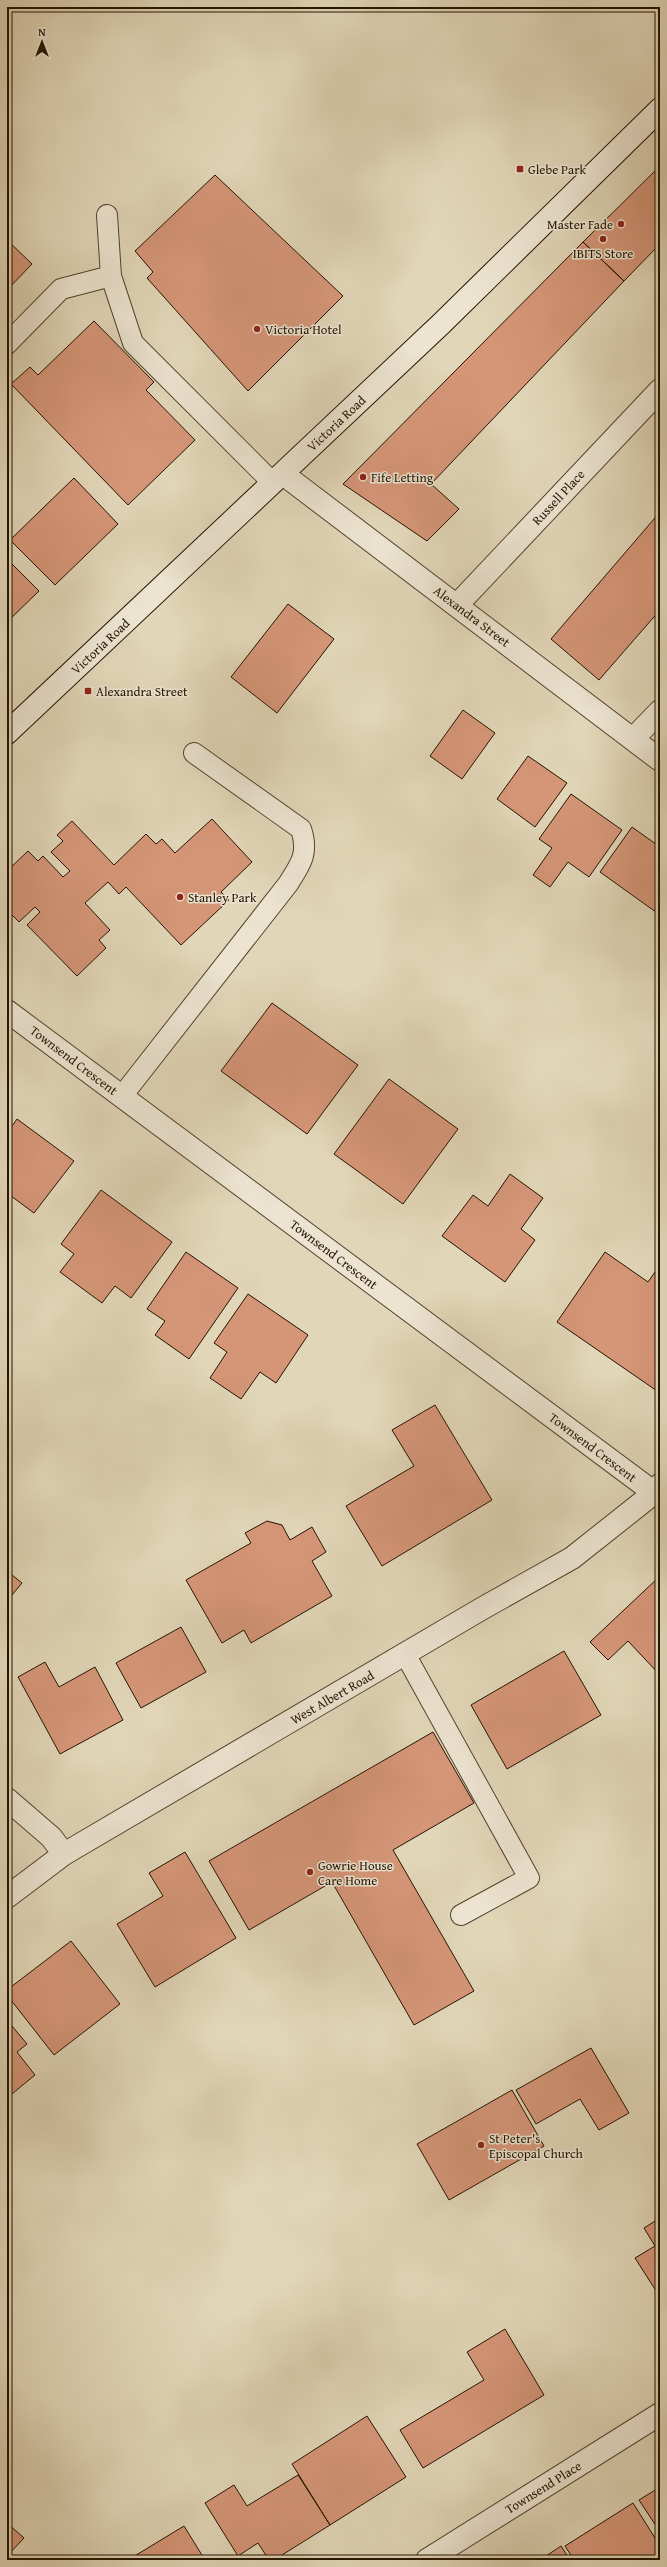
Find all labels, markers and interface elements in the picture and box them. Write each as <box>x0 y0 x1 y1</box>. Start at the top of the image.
north arrow <box>22 22 62 62</box>
text: N <box>38 24 46 40</box>
place label: Glebe Park <box>528 160 587 179</box>
marker: Glebe Park <box>515 164 525 174</box>
place label: Master Fade <box>547 215 613 234</box>
marker: Master Fade <box>616 219 626 229</box>
marker: IBITS Store <box>598 234 608 244</box>
place label: IBITS Store <box>573 244 633 263</box>
place label: Victoria Hotel <box>265 320 342 339</box>
marker: Victoria Hotel <box>252 324 262 334</box>
street label: Victoria Road <box>303 391 370 456</box>
street label: Russell Place <box>528 465 589 529</box>
place label: Fife Letting <box>371 468 434 487</box>
marker: Fife Letting <box>358 472 368 482</box>
street label: Alexandra Street <box>429 581 514 652</box>
street label: Victoria Road <box>67 614 134 679</box>
place label: Alexandra Street <box>96 682 188 701</box>
marker: Alexandra Street <box>83 686 93 696</box>
place label: Stanley Park <box>188 888 257 907</box>
marker: Stanley Park <box>175 892 185 902</box>
street label: Townsend Crescent <box>26 1021 122 1100</box>
street label: Townsend Crescent <box>286 1215 382 1294</box>
street label: Townsend Crescent <box>545 1408 641 1487</box>
street label: West Albert Road <box>287 1666 378 1729</box>
place label: Gowrie House Care Home <box>318 1856 393 1890</box>
marker: Gowrie House Care Home <box>305 1867 315 1877</box>
place label: St Peter's Episcopal Church <box>489 2129 584 2163</box>
marker: St Peter's Episcopal Church <box>476 2140 486 2150</box>
street label: Townsend Place <box>501 2456 585 2518</box>

